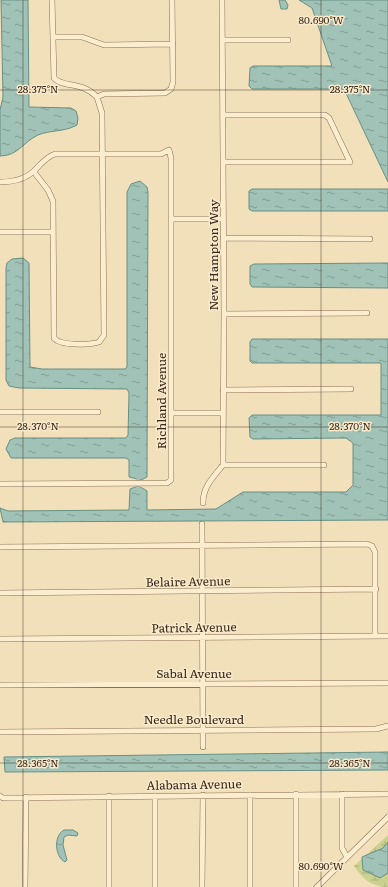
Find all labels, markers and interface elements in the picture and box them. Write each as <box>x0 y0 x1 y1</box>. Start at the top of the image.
text: 80.690°W <box>298 12 344 27</box>
text: 28.375°N <box>18 81 58 96</box>
text: 28.375°N <box>330 81 370 96</box>
street label: New Hampton Way <box>204 199 222 311</box>
street label: Richland Avenue <box>152 353 170 449</box>
text: 28.370°N <box>17 418 59 433</box>
text: 28.370°N <box>329 418 371 433</box>
street label: Belaire Avenue <box>145 571 231 591</box>
street label: Patrick Avenue <box>151 617 237 637</box>
street label: Sabal Avenue <box>156 664 232 682</box>
street label: Needle Boulevard <box>144 710 245 728</box>
text: 28.365°N <box>17 755 59 770</box>
text: 28.365°N <box>329 755 371 770</box>
street label: Alabama Avenue <box>146 774 242 794</box>
text: 80.690°W <box>298 858 344 873</box>

